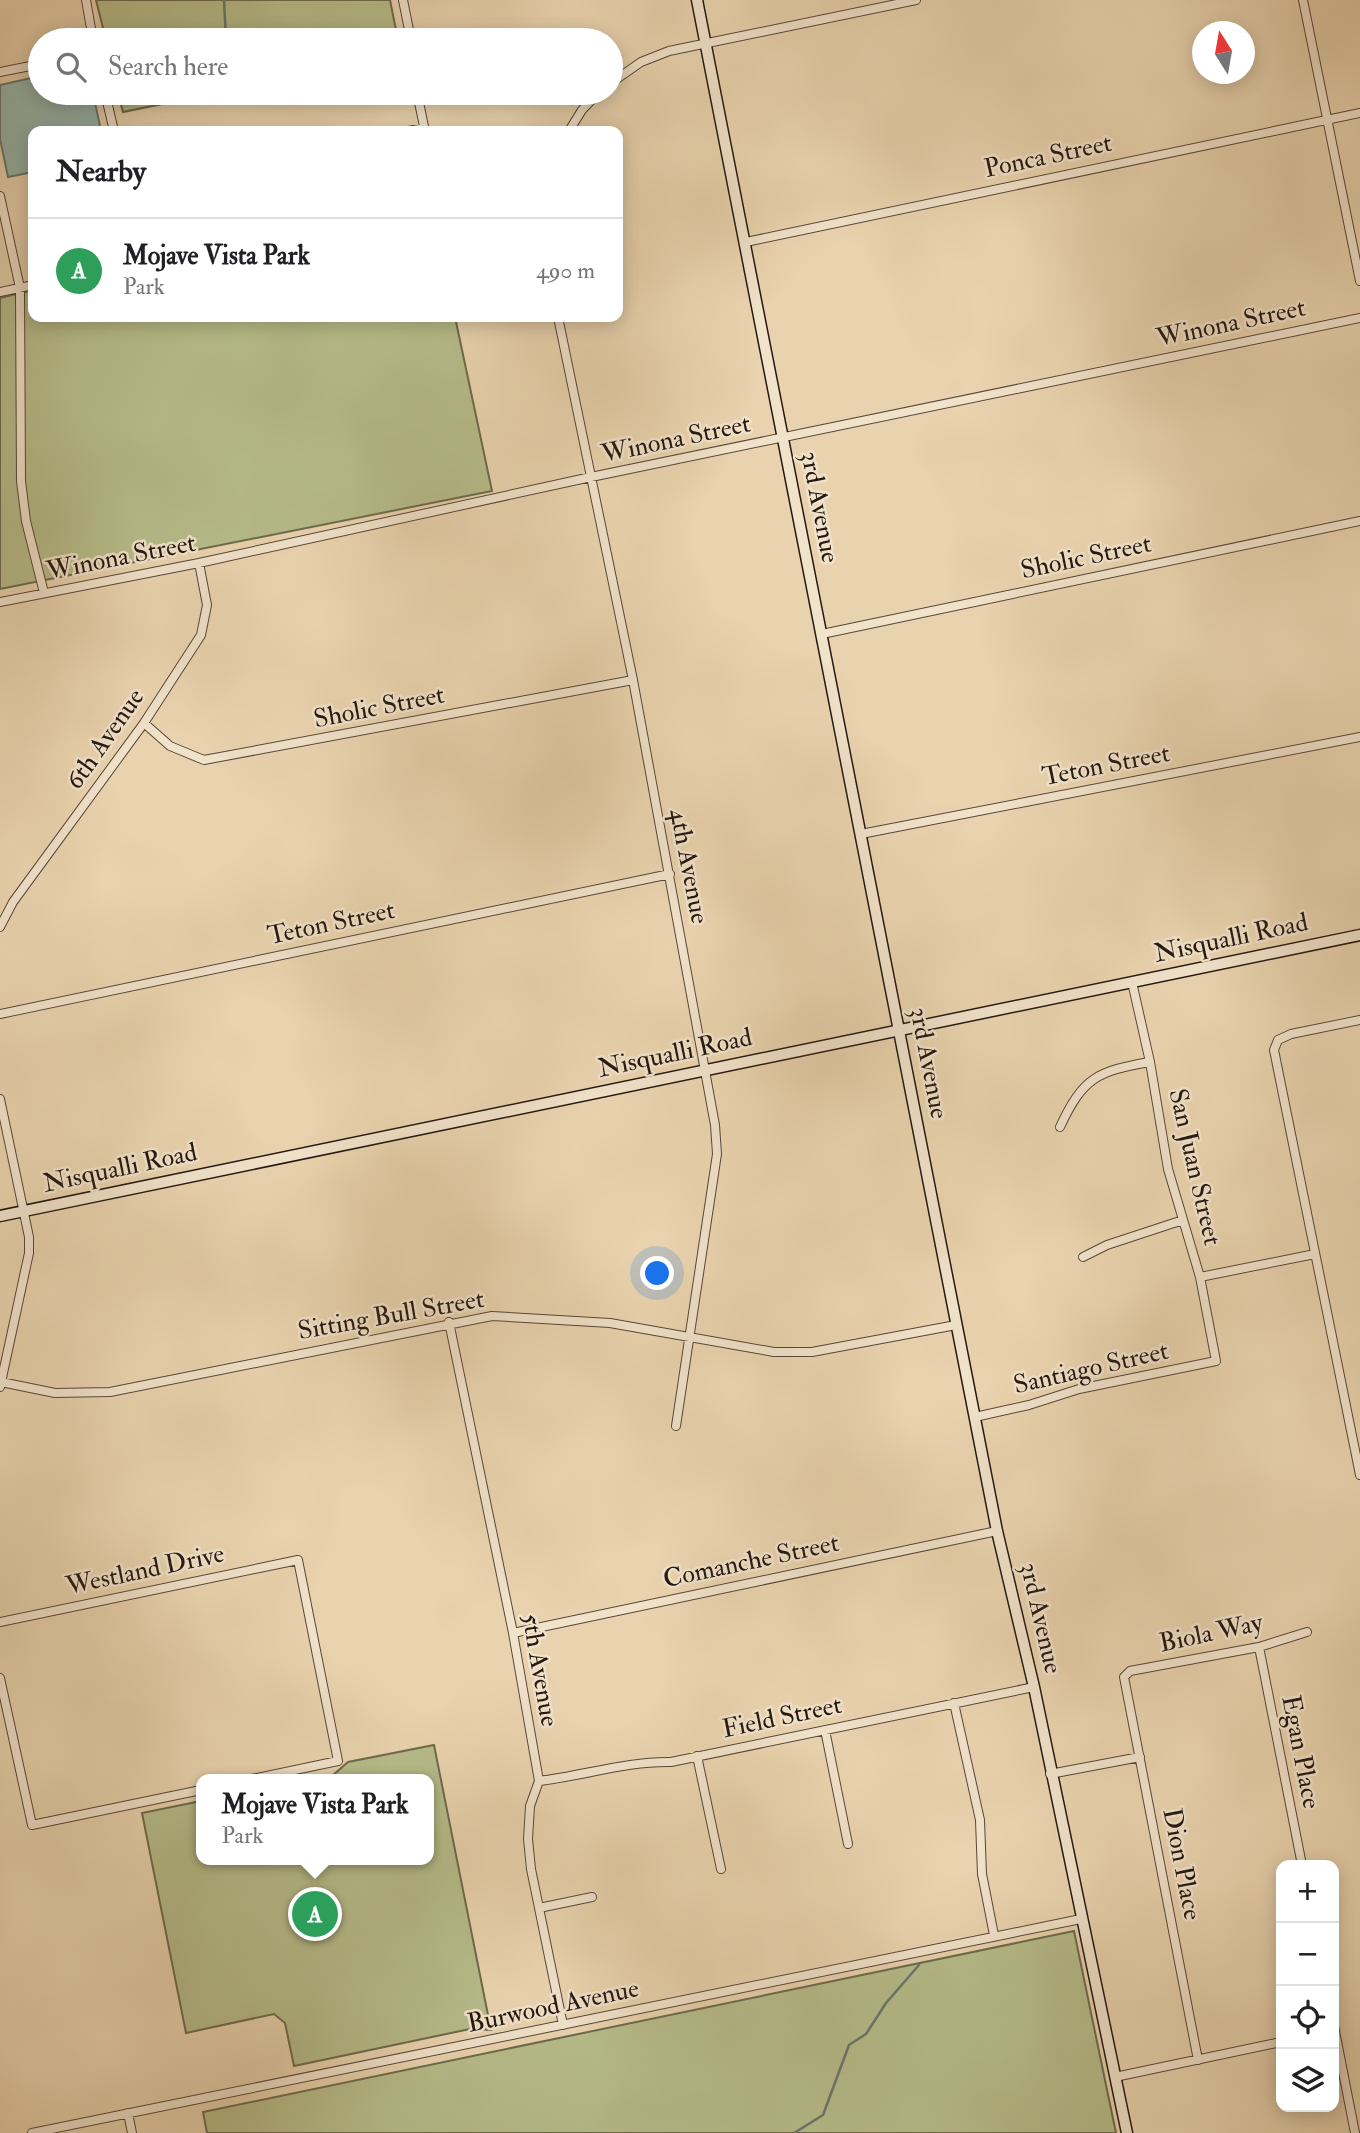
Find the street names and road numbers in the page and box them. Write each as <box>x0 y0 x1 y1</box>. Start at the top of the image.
street label: Ponca Street <box>981 127 1115 185</box>
street label: Winona Street <box>1153 292 1308 355</box>
street label: Winona Street <box>598 408 753 471</box>
street label: 3rd Avenue <box>794 448 847 566</box>
street label: Winona Street <box>43 527 198 587</box>
street label: Sholic Street <box>1018 528 1154 586</box>
street label: Sholic Street <box>311 679 447 735</box>
street label: 6th Avenue <box>59 682 151 796</box>
street label: Teton Street <box>1039 737 1173 793</box>
street label: 4th Avenue <box>662 806 716 927</box>
street label: Teton Street <box>264 894 398 952</box>
street label: Nisqualli Road <box>1151 906 1311 970</box>
street label: 3rd Avenue <box>903 1004 956 1122</box>
street label: Nisqualli Road <box>595 1021 755 1085</box>
street label: San Juan Street <box>1161 1086 1229 1248</box>
street label: Nisqualli Road <box>40 1136 200 1200</box>
street label: Sitting Bull Street <box>295 1283 487 1347</box>
street label: Santiago Street <box>1010 1335 1172 1401</box>
street label: Comanche Street <box>660 1527 842 1595</box>
street label: Westland Drive <box>62 1538 227 1603</box>
street label: 3rd Avenue <box>1013 1559 1069 1677</box>
street label: Biola Way <box>1156 1606 1266 1660</box>
street label: 5th Avenue <box>514 1611 566 1729</box>
street label: Field Street <box>719 1689 845 1745</box>
street label: Egan Place <box>1274 1692 1328 1812</box>
street label: Dion Place <box>1155 1805 1209 1923</box>
street label: Burwood Avenue <box>464 1972 642 2040</box>

